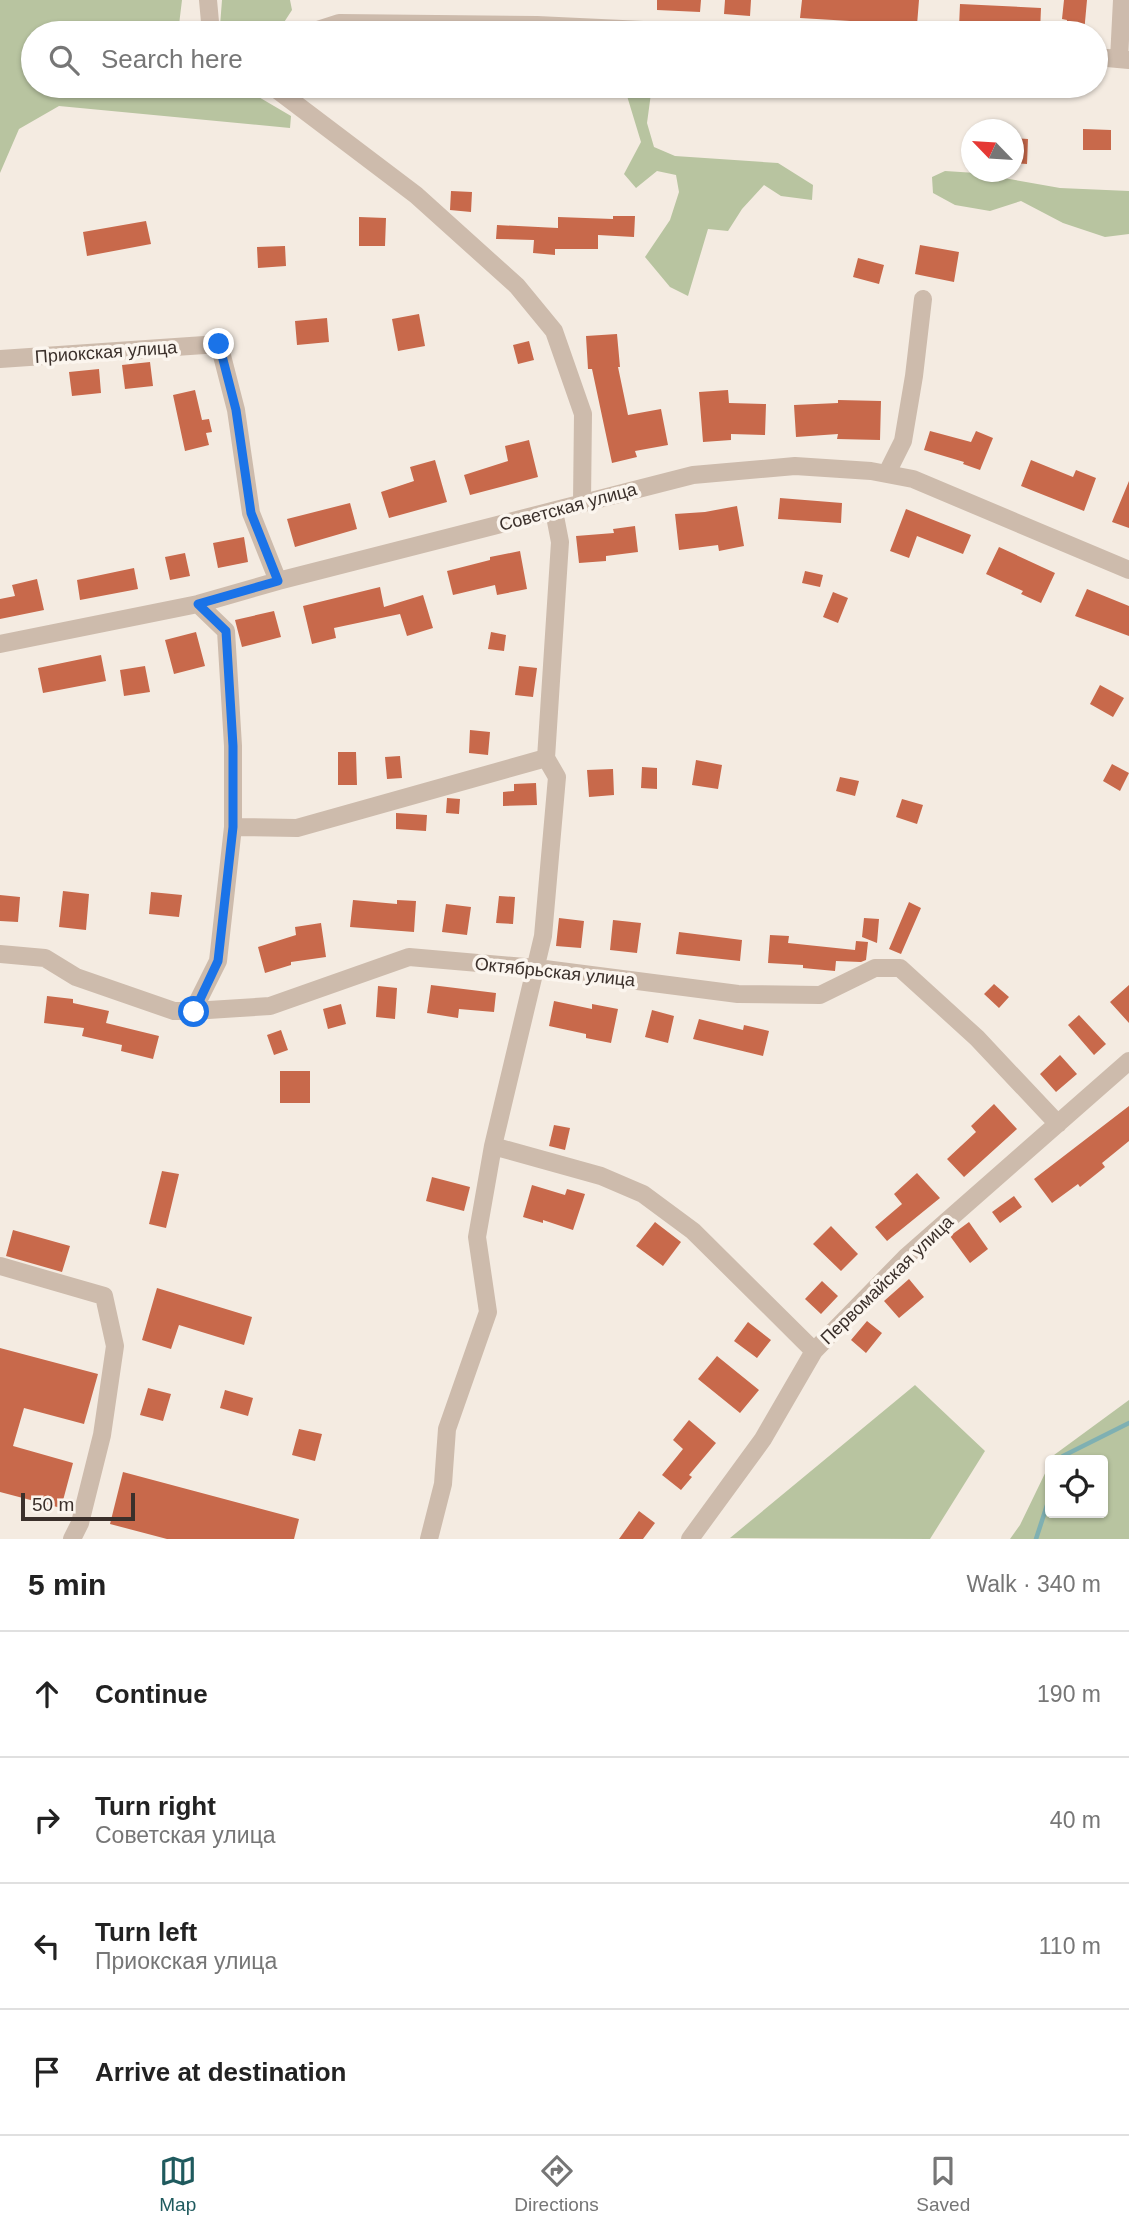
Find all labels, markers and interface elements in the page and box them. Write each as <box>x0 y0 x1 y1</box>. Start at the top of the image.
search box <box>21 21 1108 98</box>
icon: search <box>45 41 83 79</box>
text: Search here <box>101 44 243 74</box>
north arrow <box>961 119 1024 182</box>
route end <box>203 328 234 359</box>
street label: Приокская улица <box>34 337 179 367</box>
street label: Советская улица <box>497 479 640 535</box>
street label: Октябрьская улица <box>474 954 637 990</box>
route start <box>178 996 209 1027</box>
street label: Первомайская улица <box>817 1211 958 1348</box>
map controls <box>1045 1455 1108 1518</box>
button: locate <box>1045 1455 1108 1518</box>
scale bar <box>21 1490 135 1522</box>
text: 50 m <box>32 1494 74 1515</box>
text: 5 min <box>28 1568 106 1601</box>
text: Walk · 340 m <box>966 1571 1101 1597</box>
icon: ahead <box>28 1675 66 1713</box>
text: Continue <box>95 1679 208 1709</box>
text: 190 m <box>1037 1681 1101 1707</box>
text: Turn right <box>95 1791 216 1821</box>
icon: right <box>28 1801 66 1839</box>
text: 40 m <box>1050 1807 1101 1833</box>
text: Советская улица <box>95 1822 276 1848</box>
text: Turn left <box>95 1917 197 1947</box>
icon: left <box>28 1927 66 1965</box>
text: 110 m <box>1039 1933 1101 1959</box>
text: Приокская улица <box>95 1948 277 1974</box>
icon: arrive <box>28 2053 66 2091</box>
text: Arrive at destination <box>95 2057 346 2087</box>
tab: Map <box>159 2152 197 2216</box>
tab: Directions <box>514 2152 599 2216</box>
tab: Saved <box>916 2152 970 2216</box>

